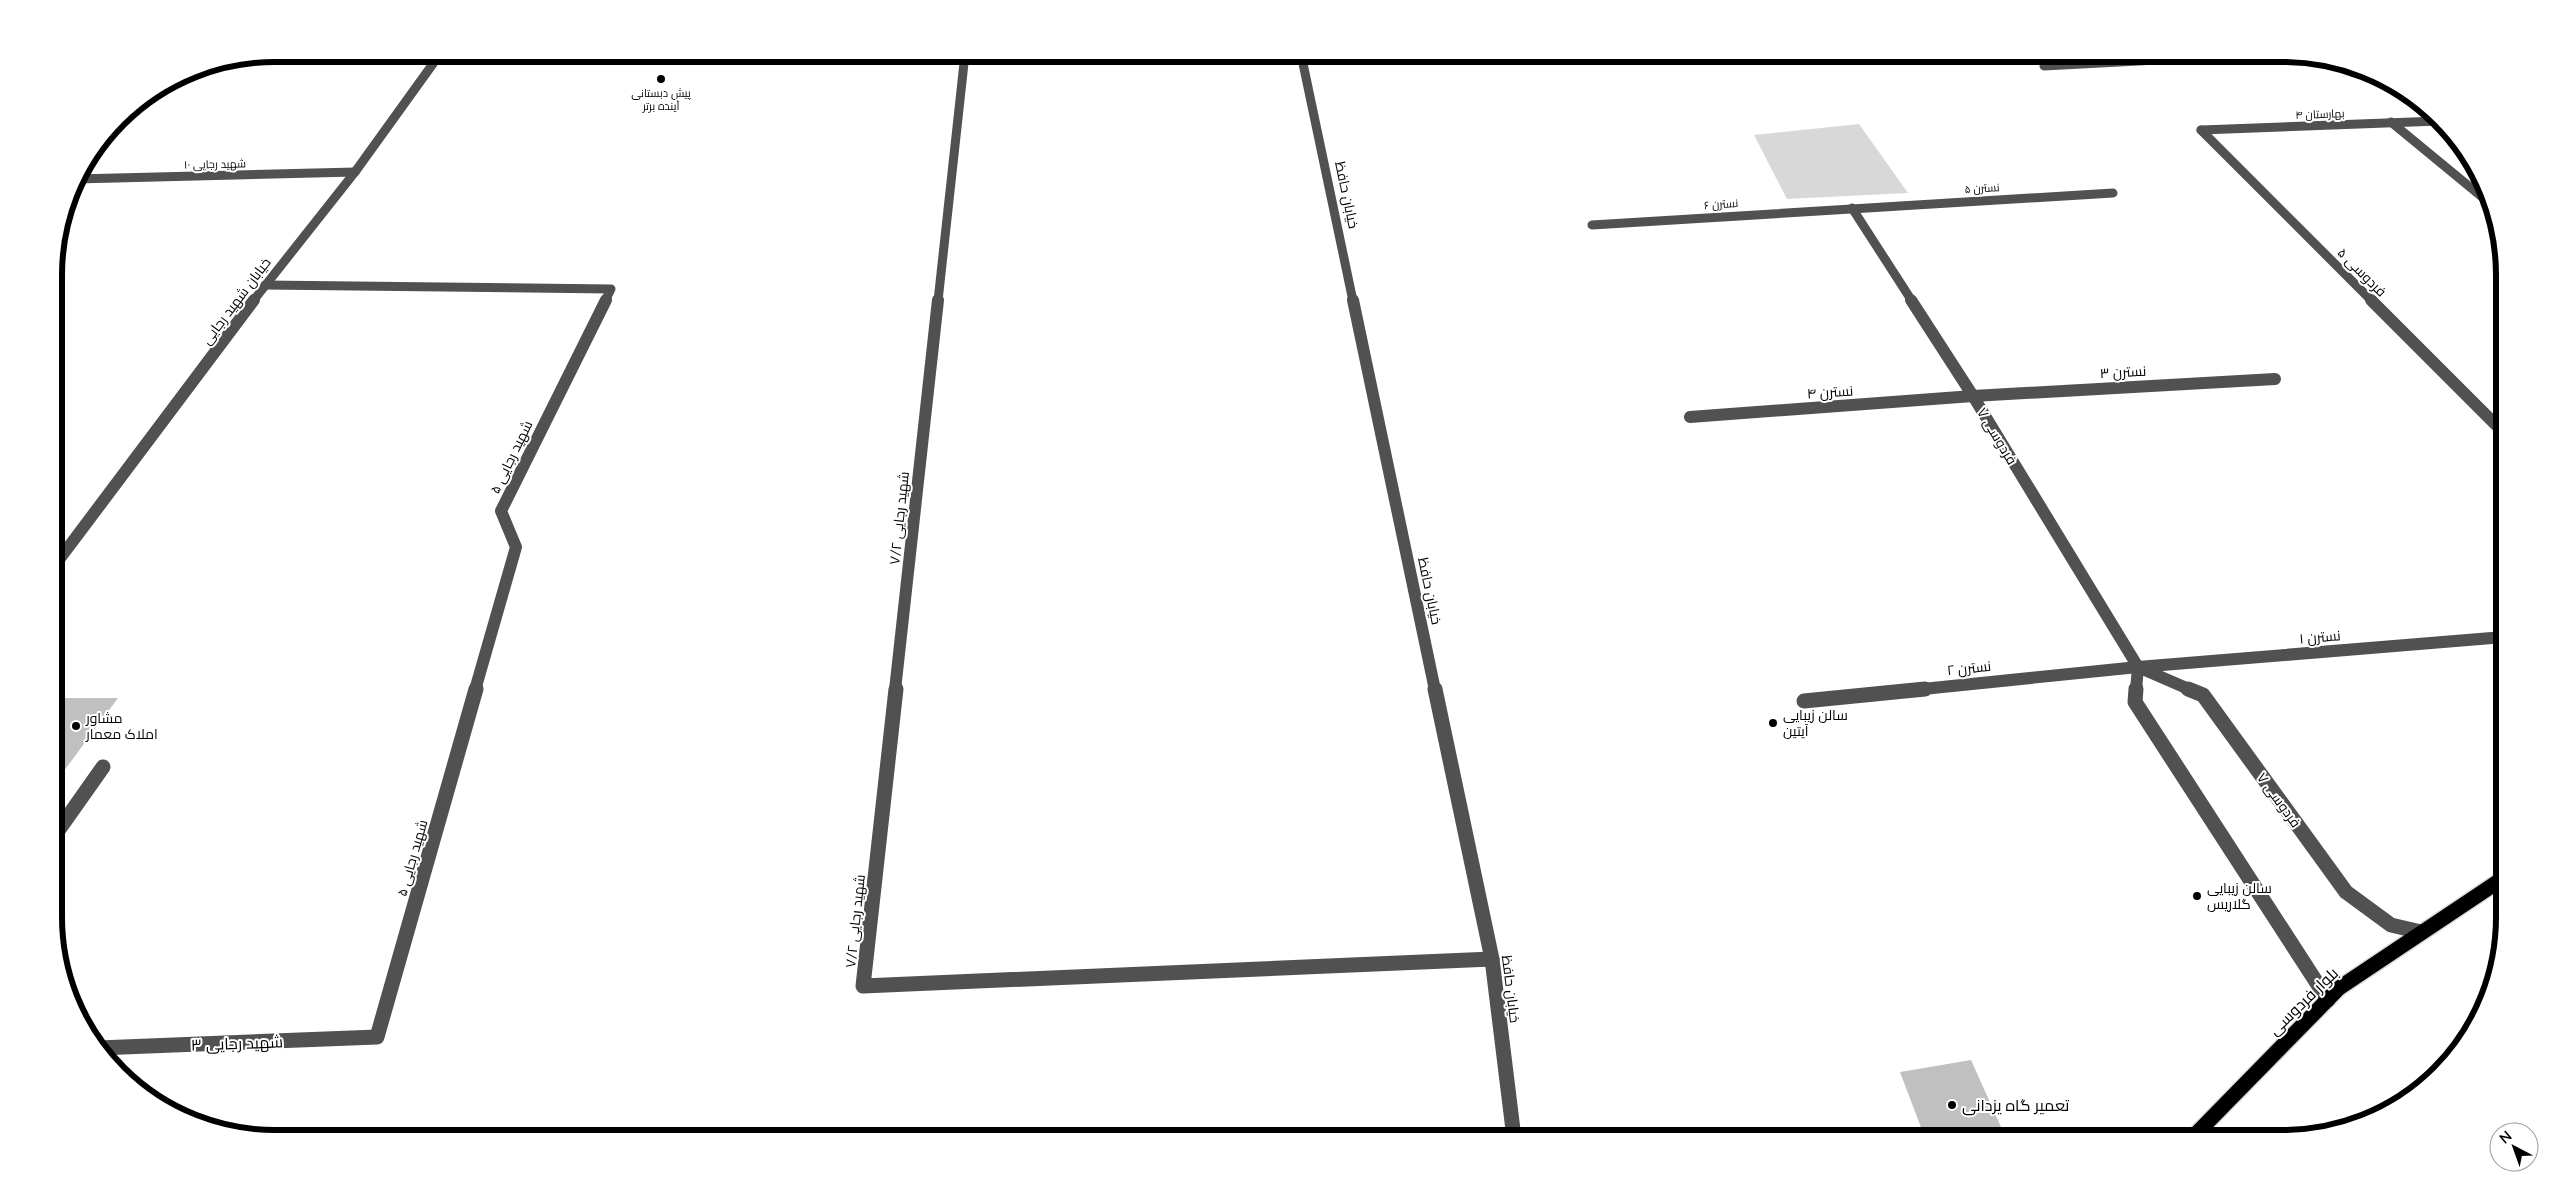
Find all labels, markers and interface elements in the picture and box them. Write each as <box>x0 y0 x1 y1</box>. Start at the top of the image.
marker: پیش دبستانی آینده برتر <box>655 73 667 85</box>
place label: پیش دبستانی آینده برتر <box>631 86 691 113</box>
street label: بهارستان ۴ <box>2295 106 2345 122</box>
street label: شهید رجایی ۱۰ <box>184 156 246 172</box>
street label: خیابان حافظ <box>1332 160 1363 230</box>
street label: نسترن ۵ <box>1964 180 2000 196</box>
street label: نسترن ۶ <box>1703 196 1739 212</box>
street label: فردوسی ۵ <box>2334 244 2390 300</box>
street label: خیابان شهید رجایی <box>197 254 274 348</box>
street label: نسترن ۳ <box>2099 362 2147 381</box>
street label: نسترن ۴ <box>1806 381 1854 402</box>
street label: فردوسی ۷ <box>1974 404 2021 467</box>
street label: شهید رجایی ۵ <box>486 418 535 496</box>
street label: شهید رجایی ۷/۲ <box>885 470 912 565</box>
street label: خیابان حافظ <box>1415 556 1446 626</box>
street label: نسترن ۱ <box>2299 626 2341 647</box>
street label: نسترن ۲ <box>1946 657 1992 678</box>
place label: سالن زیبایی آیتین <box>1783 706 1848 739</box>
place label: مشاور املاک معمار <box>85 709 158 742</box>
marker: سالن زیبایی آیتین <box>1767 717 1779 729</box>
marker: مشاور املاک معمار <box>70 720 82 732</box>
street label: فردوسی ۷ <box>2254 769 2305 830</box>
street label: شهید رجایی ۵ <box>392 818 431 898</box>
street label: شهید رجایی ۷/۲ <box>841 873 868 968</box>
place label: سالن زیبایی گلاریس <box>2207 879 2272 912</box>
marker: سالن زیبایی گلاریس <box>2191 890 2203 902</box>
street label: خیابان حافظ <box>1499 954 1524 1024</box>
street label: بلوار فردوسی <box>2264 963 2343 1040</box>
street label: شهید رجایی ۳ <box>191 1031 284 1056</box>
place label: تعمیر گاه یزدانی <box>1962 1095 2070 1116</box>
marker: تعمیر گاه یزدانی <box>1946 1099 1958 1111</box>
north arrow <box>2489 1122 2539 1172</box>
text: N <box>2495 1127 2515 1147</box>

